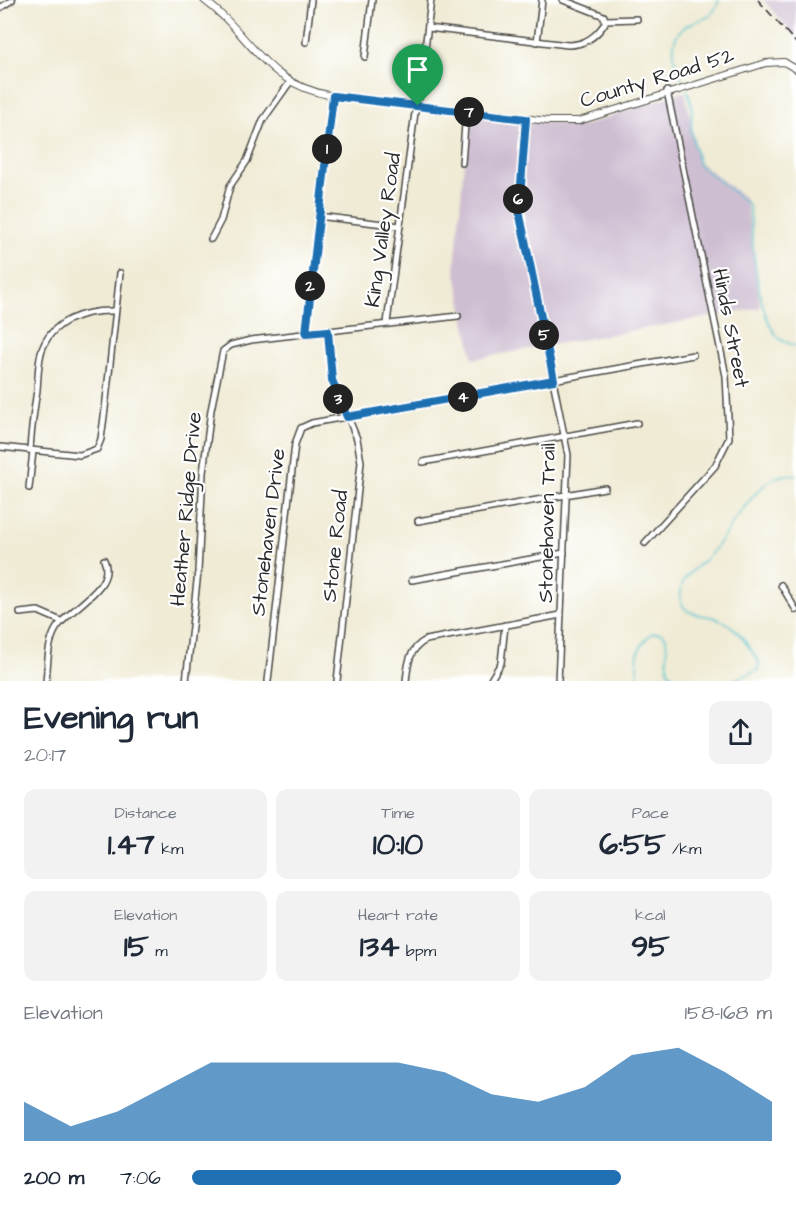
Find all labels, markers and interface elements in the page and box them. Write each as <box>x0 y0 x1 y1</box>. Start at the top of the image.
street label: County Road 52 <box>576 41 738 117</box>
pin <box>392 44 443 106</box>
icon: arrive <box>401 53 434 86</box>
pin: 7 <box>454 97 484 127</box>
text: 7 <box>464 101 474 123</box>
pin: 1 <box>312 134 342 164</box>
text: 1 <box>326 138 328 160</box>
street label: King Valley Road <box>358 151 410 309</box>
pin: 6 <box>503 184 533 214</box>
text: 6 <box>513 188 523 210</box>
street label: Hinds Street <box>705 266 757 391</box>
pin: 2 <box>295 271 325 301</box>
text: 2 <box>305 275 315 297</box>
pin: 5 <box>529 320 559 350</box>
text: 5 <box>538 324 550 346</box>
pin: 4 <box>448 382 478 412</box>
pin: 3 <box>323 384 353 414</box>
text: 4 <box>458 386 468 408</box>
text: 3 <box>334 388 342 410</box>
street label: Heather Ridge Drive <box>163 411 211 608</box>
street label: Stonehaven Trail <box>531 443 563 603</box>
street label: Stonehaven Drive <box>243 447 293 617</box>
street label: Stone Road <box>315 488 355 603</box>
text: Evening run <box>24 695 198 741</box>
button: share <box>709 701 772 764</box>
text: 20:17 <box>24 741 66 769</box>
text: Distance <box>115 802 177 824</box>
text: Time <box>381 802 415 824</box>
text: Pace <box>632 802 669 824</box>
text: 1.47 <box>108 824 155 866</box>
text: 10:10 <box>373 824 423 866</box>
text: 6:55 <box>599 824 665 866</box>
text: km <box>155 838 183 860</box>
text: /km <box>665 838 701 860</box>
text: Elevation <box>114 904 177 926</box>
text: Heart rate <box>358 904 438 926</box>
text: kcal <box>635 904 666 926</box>
text: 15 <box>124 926 149 968</box>
text: 134 <box>360 926 399 968</box>
text: 95 <box>631 926 669 968</box>
text: m <box>149 940 168 962</box>
text: bpm <box>399 940 436 962</box>
text: Elevation <box>24 999 103 1027</box>
text: 158–168 m <box>684 999 772 1027</box>
text: 200 m <box>24 1164 84 1192</box>
text: 7:06 <box>120 1164 161 1192</box>

